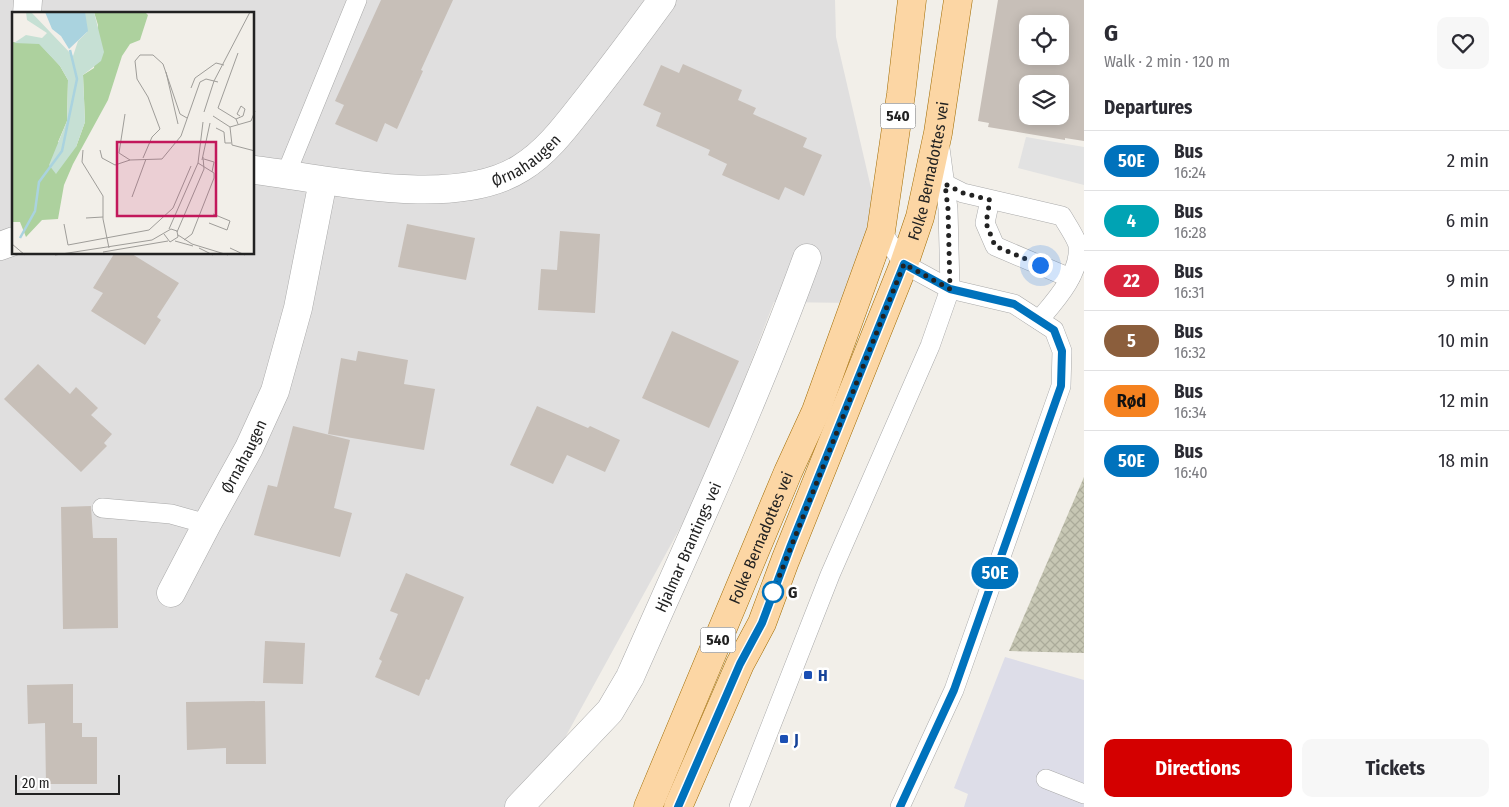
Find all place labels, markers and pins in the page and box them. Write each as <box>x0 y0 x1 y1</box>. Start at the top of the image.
marker: G <box>762 581 784 603</box>
place label: G <box>788 583 797 602</box>
place label: H <box>818 666 828 685</box>
marker: H <box>802 669 814 681</box>
place label: J <box>793 730 799 749</box>
marker: J <box>778 733 790 745</box>

